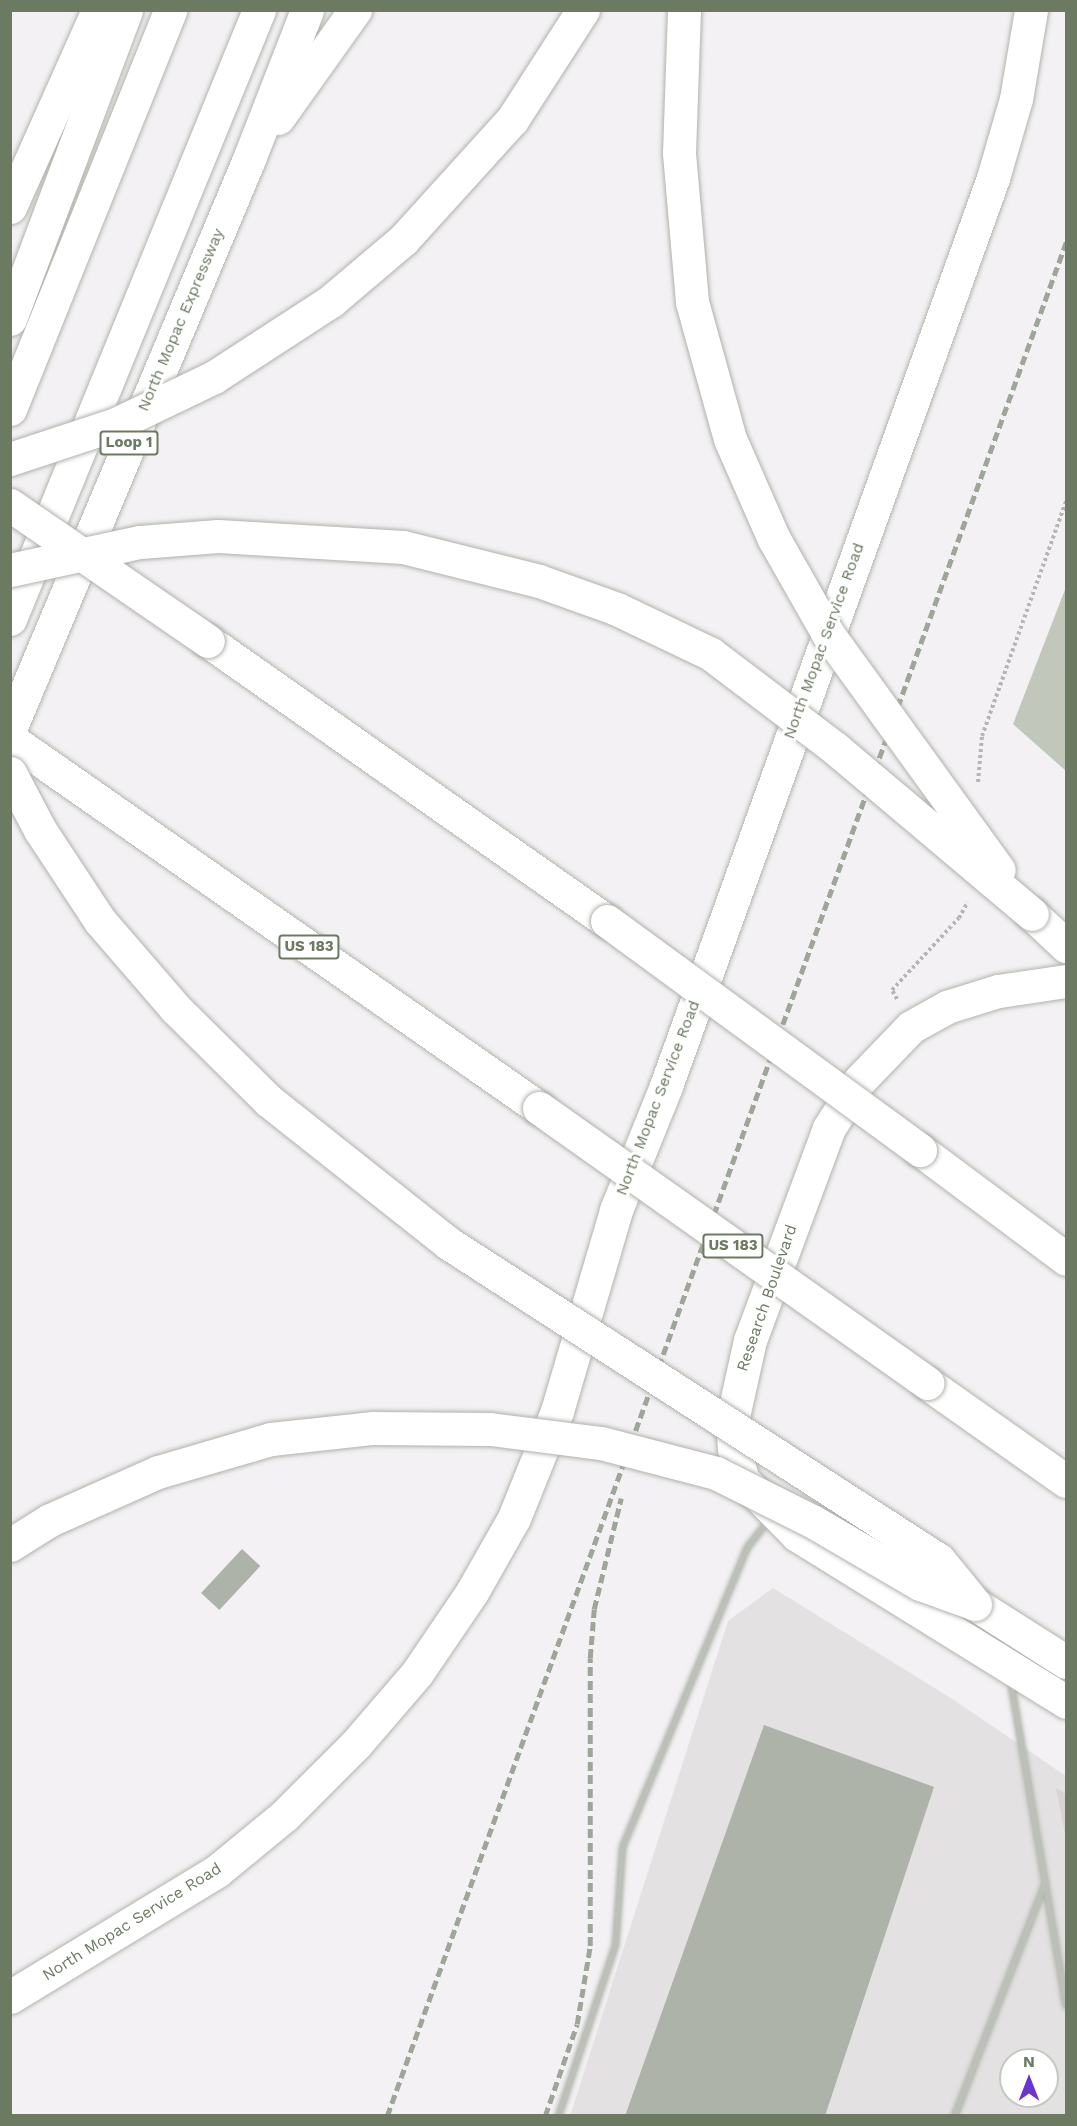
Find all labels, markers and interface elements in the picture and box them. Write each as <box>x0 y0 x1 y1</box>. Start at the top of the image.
street label: North Mopac Expressway <box>134 226 228 414</box>
road number: Loop 1 <box>99 431 159 455</box>
street label: North Mopac Service Road <box>780 540 868 742</box>
road number: US 183 <box>278 935 340 959</box>
street label: North Mopac Service Road <box>612 998 704 1198</box>
street label: Research Boulevard <box>733 1222 801 1374</box>
road number: US 183 <box>702 1234 764 1258</box>
street label: North Mopac Service Road <box>39 1859 225 1985</box>
north arrow <box>999 2048 1059 2108</box>
text: N <box>1023 2052 1035 2071</box>

